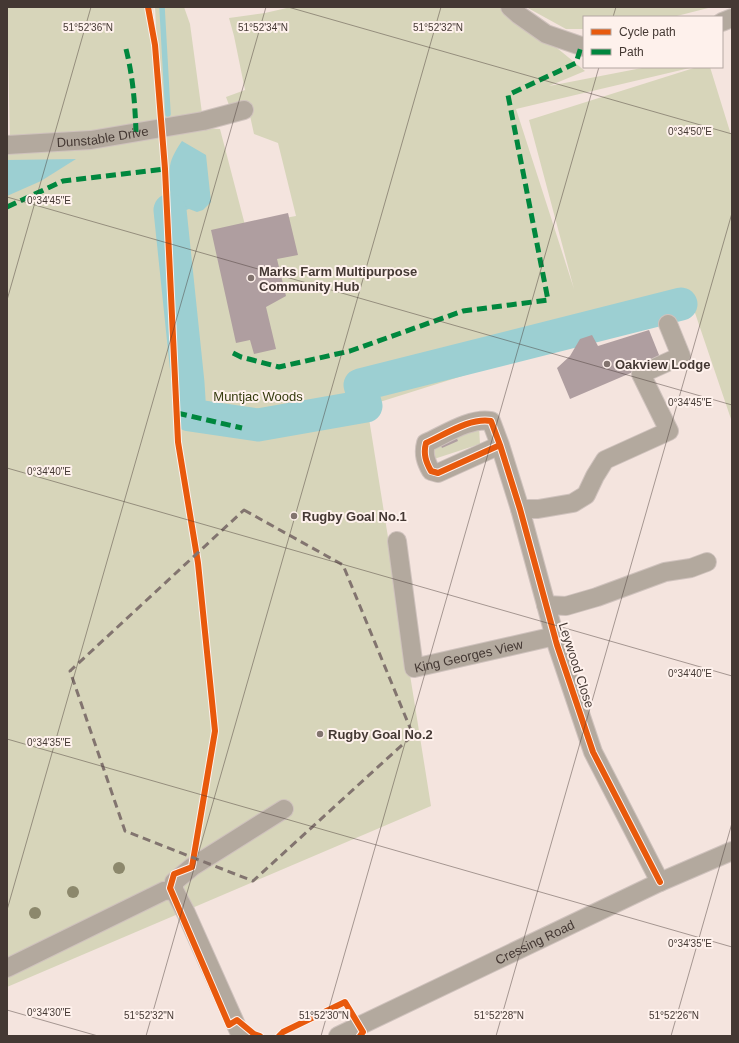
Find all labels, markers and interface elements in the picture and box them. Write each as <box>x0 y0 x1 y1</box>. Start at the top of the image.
legend <box>583 16 723 68</box>
text: 51°52'36"N <box>63 22 113 33</box>
text: 51°52'34"N <box>238 22 288 33</box>
text: 51°52'32"N <box>413 22 463 33</box>
text: Cycle path <box>619 25 676 39</box>
text: Path <box>619 45 644 59</box>
street label: Dunstable Drive <box>56 123 150 150</box>
text: 0°34'50"E <box>668 126 712 137</box>
text: 0°34'45"E <box>27 195 71 206</box>
place label: Marks Farm Multipurpose Community Hub <box>259 264 417 294</box>
marker: Marks Farm Multipurpose Community Hub <box>246 273 256 283</box>
place label: Oakview Lodge <box>615 357 710 372</box>
marker: Oakview Lodge <box>602 359 612 369</box>
park label: Muntjac Woods <box>213 389 303 404</box>
text: 0°34'45"E <box>668 397 712 408</box>
text: 0°34'40"E <box>27 466 71 477</box>
place label: Rugby Goal No.1 <box>302 509 407 524</box>
marker: Rugby Goal No.1 <box>289 511 299 521</box>
street label: Leywood Close <box>556 621 597 710</box>
street label: King Georges View <box>413 636 525 676</box>
text: 0°34'40"E <box>668 668 712 679</box>
place label: Rugby Goal No.2 <box>328 727 433 742</box>
marker: Rugby Goal No.2 <box>315 729 325 739</box>
text: 0°34'35"E <box>27 737 71 748</box>
street label: Cressing Road <box>493 917 577 968</box>
text: 0°34'35"E <box>668 938 712 949</box>
text: 0°34'30"E <box>27 1007 71 1018</box>
text: 51°52'32"N <box>124 1010 174 1021</box>
text: 51°52'30"N <box>299 1010 349 1021</box>
text: 51°52'28"N <box>474 1010 524 1021</box>
text: 51°52'26"N <box>649 1010 699 1021</box>

